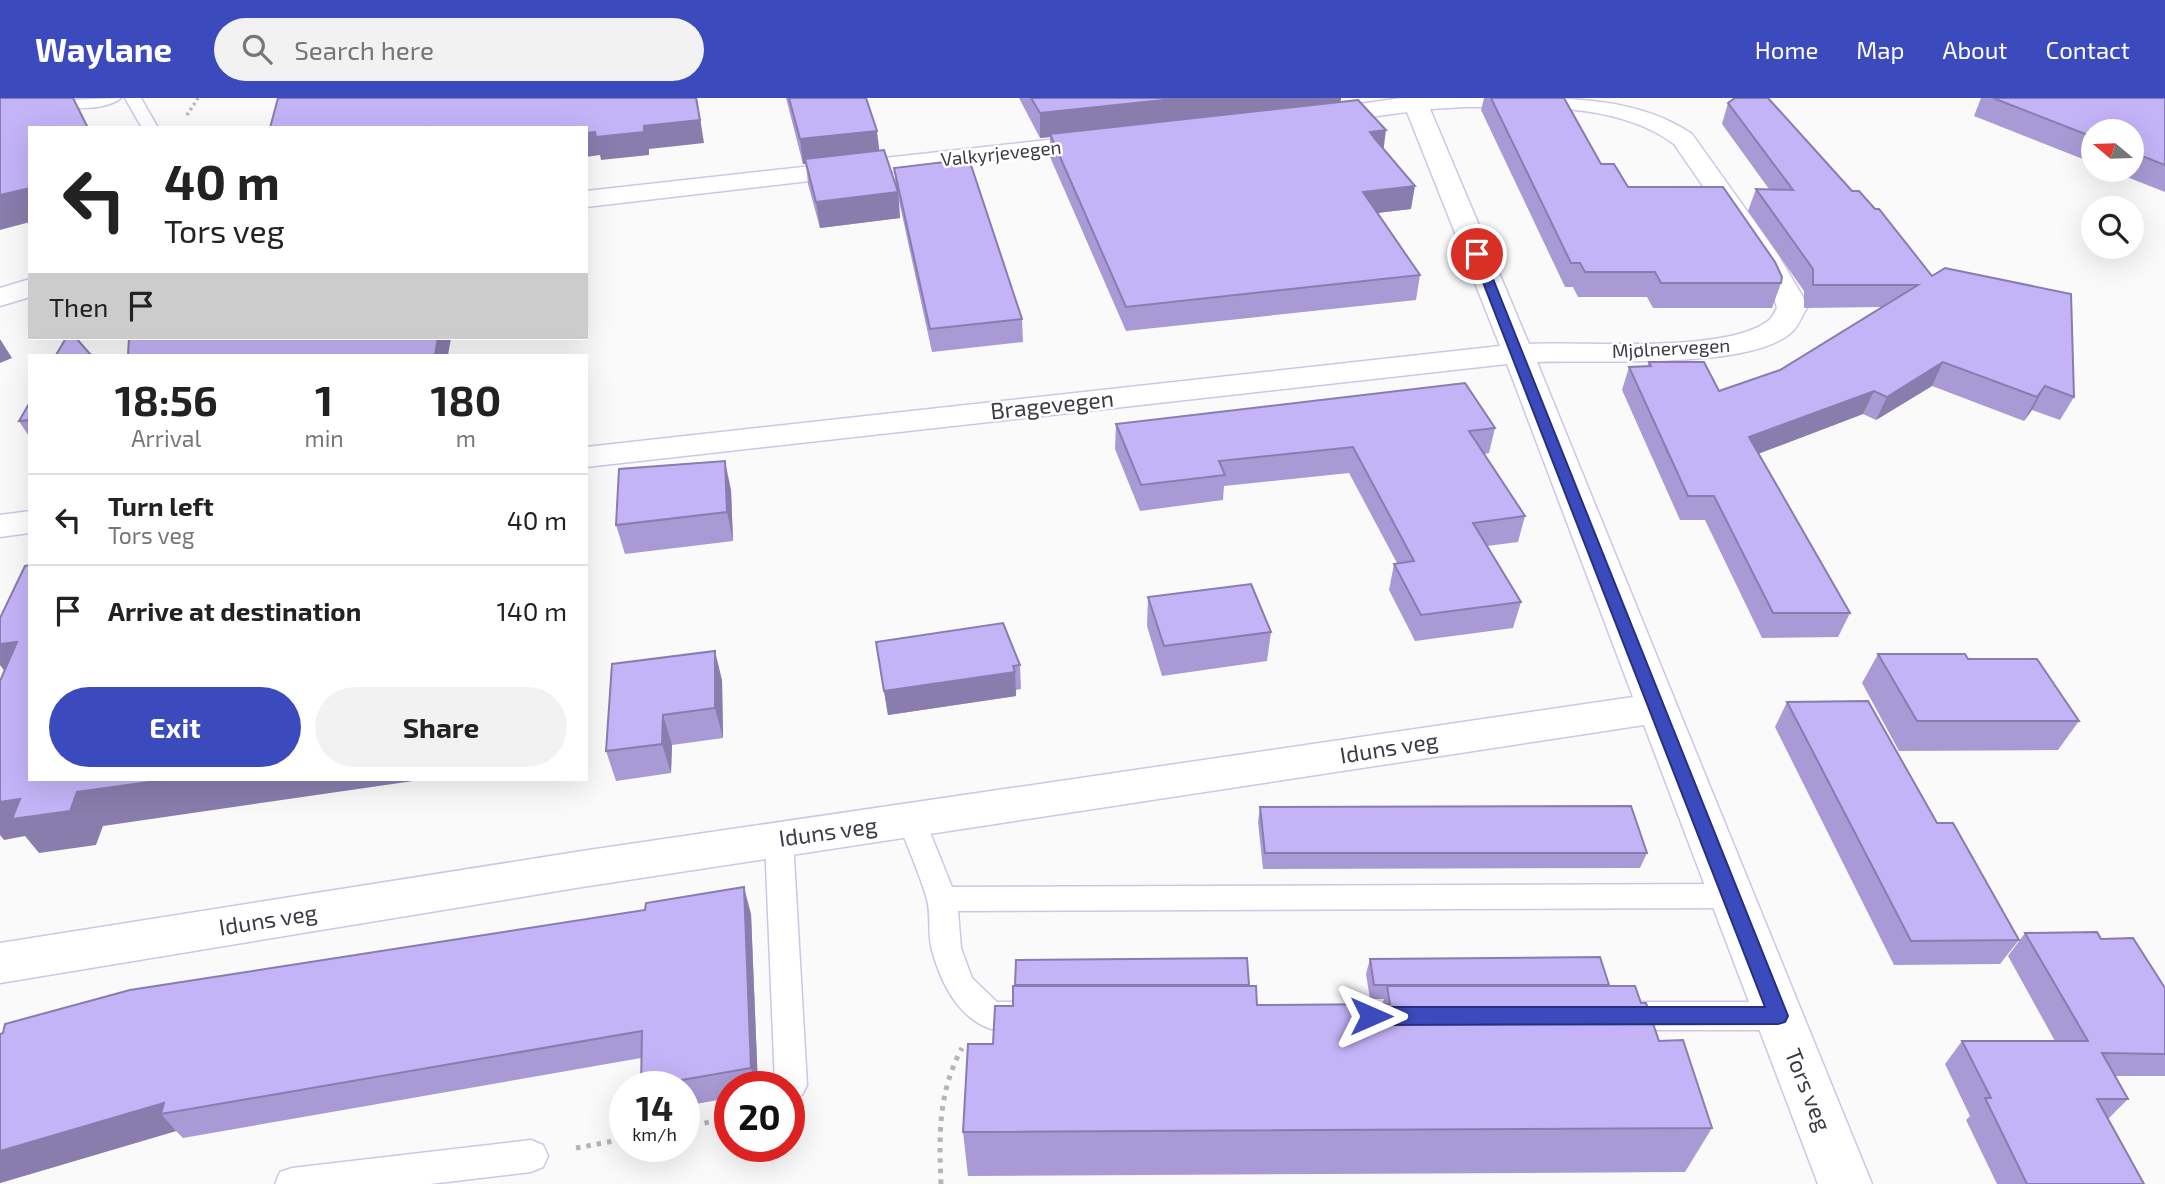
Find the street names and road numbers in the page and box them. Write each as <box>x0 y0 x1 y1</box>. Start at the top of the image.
street label: Valkyrjevegen <box>939 135 1062 170</box>
street label: Mjølnervegen <box>1611 333 1731 362</box>
street label: Bragevegen <box>989 384 1115 424</box>
street label: Iduns veg <box>1338 725 1440 769</box>
street label: Iduns veg <box>777 810 879 852</box>
street label: Iduns veg <box>217 897 319 941</box>
street label: Tors veg <box>1780 1044 1838 1135</box>

